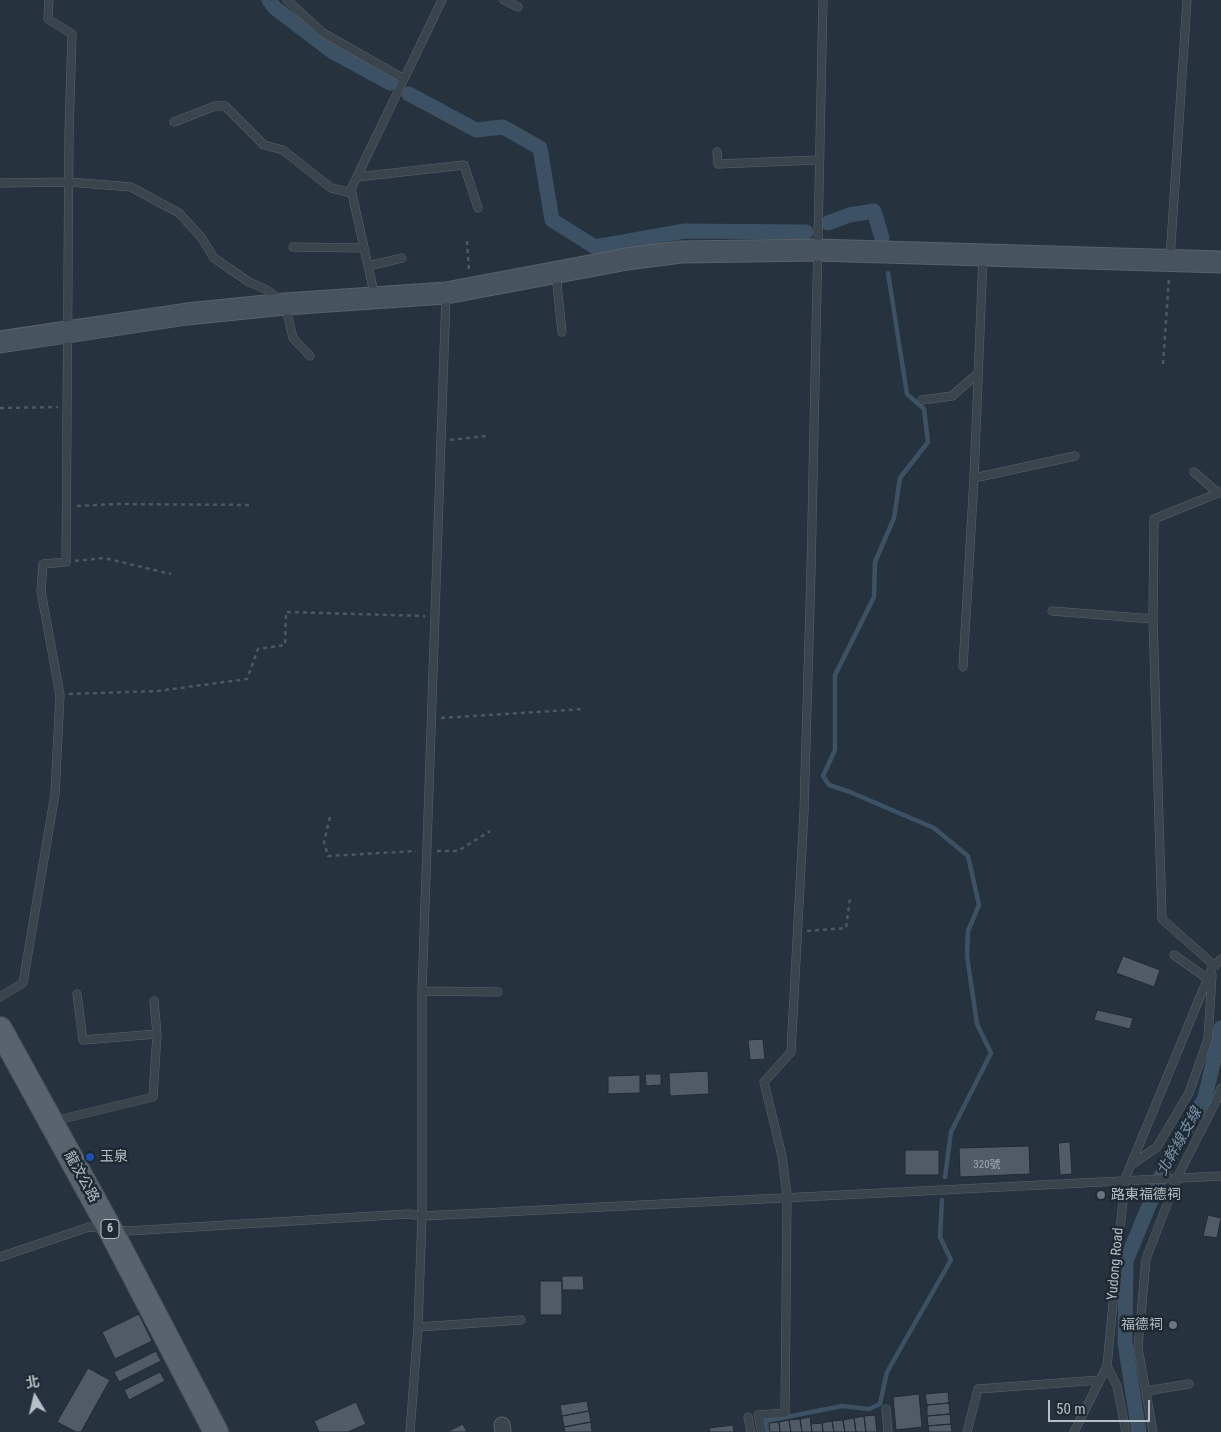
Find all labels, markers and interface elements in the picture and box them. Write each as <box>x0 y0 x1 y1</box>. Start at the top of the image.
water label: 北幹線支線 <box>1154 1105 1206 1179</box>
street label: 龍汶公路 <box>60 1148 102 1206</box>
place label: 玉泉 <box>100 1149 128 1165</box>
marker: 玉泉 <box>84 1151 96 1163</box>
house number: 320號 <box>973 1158 1001 1172</box>
place label: 路東福德祠 <box>1111 1187 1181 1203</box>
marker: 路東福德祠 <box>1095 1189 1107 1201</box>
road number: 6 <box>101 1220 119 1238</box>
street label: Yudong Road <box>1104 1227 1128 1301</box>
place label: 福德祠 <box>1121 1317 1163 1333</box>
marker: 福德祠 <box>1167 1319 1179 1331</box>
north arrow <box>10 1372 60 1422</box>
text: 北 <box>24 1373 41 1391</box>
scale bar <box>1051 1390 1154 1422</box>
text: 50 m <box>1056 1400 1086 1418</box>

